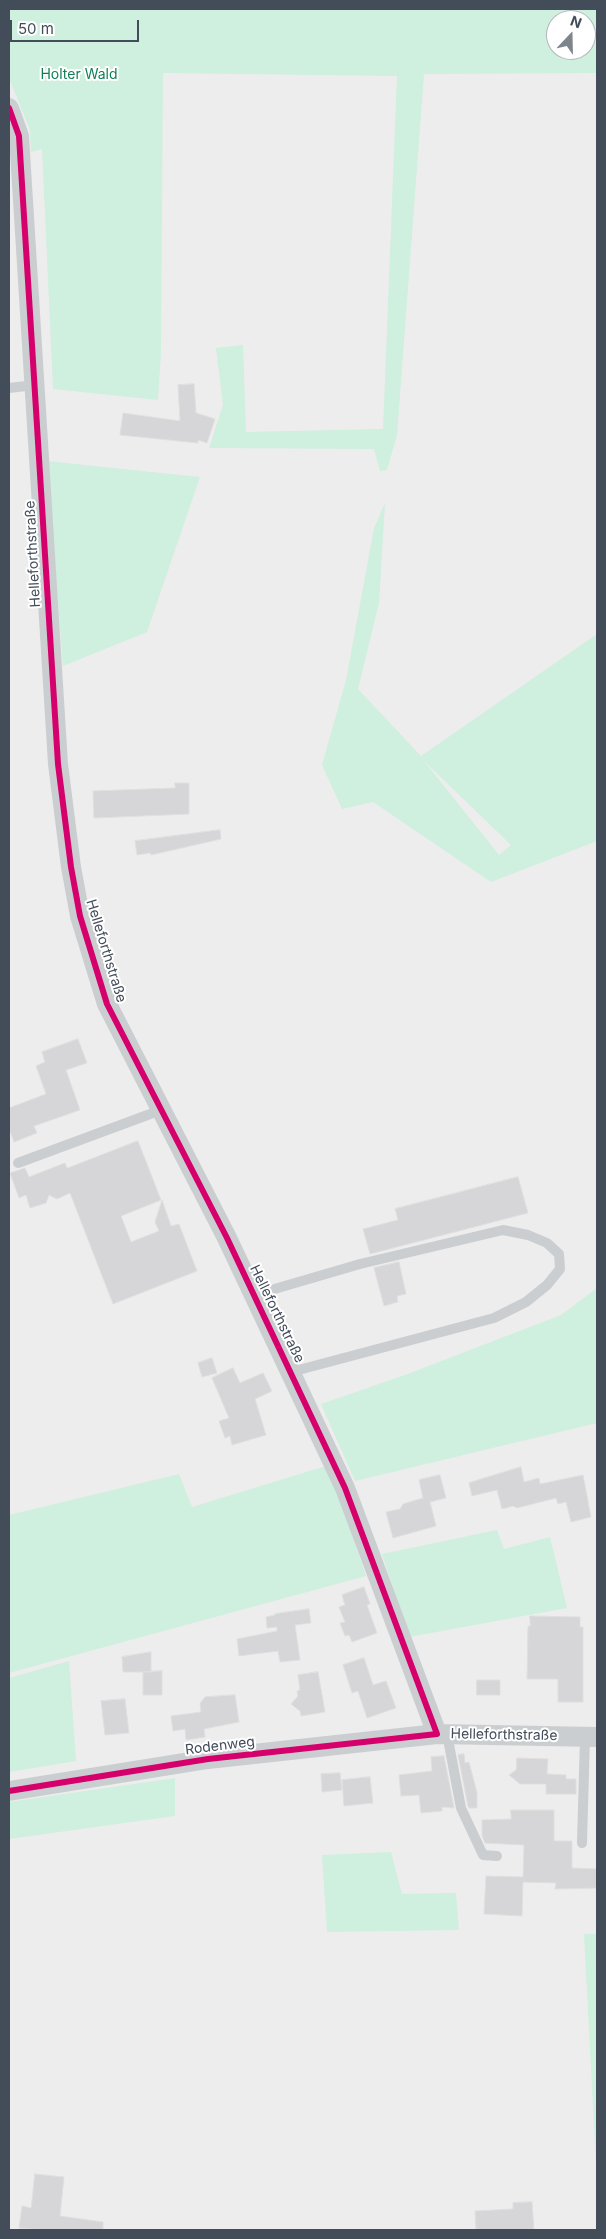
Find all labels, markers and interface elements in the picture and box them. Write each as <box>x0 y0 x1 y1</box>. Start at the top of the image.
scale bar <box>12 10 141 42</box>
north arrow <box>546 10 596 60</box>
text: N <box>568 12 584 31</box>
text: 50 m <box>18 19 54 38</box>
park label: Holter Wald <box>40 67 118 83</box>
street label: Helleforthstraße <box>22 500 44 608</box>
street label: Helleforthstraße <box>82 897 130 1005</box>
street label: Helleforthstraße <box>246 1262 308 1366</box>
street label: Helleforthstraße <box>450 1726 558 1744</box>
street label: Rodenweg <box>184 1733 256 1759</box>

